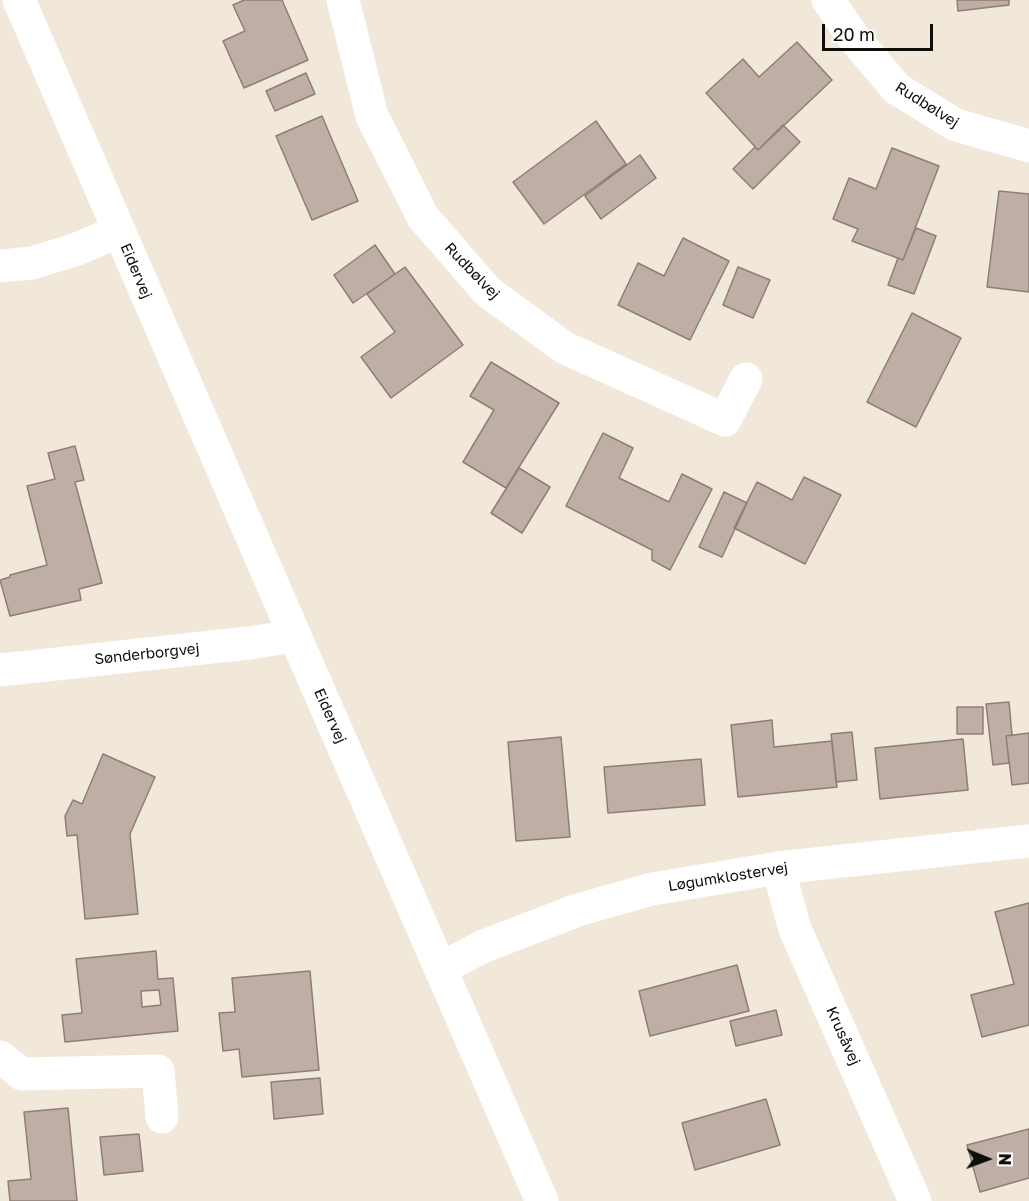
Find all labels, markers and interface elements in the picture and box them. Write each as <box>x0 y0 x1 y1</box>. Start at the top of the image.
scale bar <box>825 12 936 50</box>
text: 20 m <box>833 23 875 45</box>
street label: Rudbølvej <box>892 78 962 132</box>
street label: Rudbølvej <box>441 239 503 303</box>
street label: Eidervej <box>116 241 156 301</box>
street label: Sønderborgvej <box>94 640 200 668</box>
street label: Eidervej <box>310 686 350 746</box>
street label: Løgumklostervej <box>667 859 789 895</box>
street label: Krusåvej <box>822 1004 864 1068</box>
north arrow <box>957 1129 1017 1189</box>
text: N <box>995 1153 1015 1166</box>

